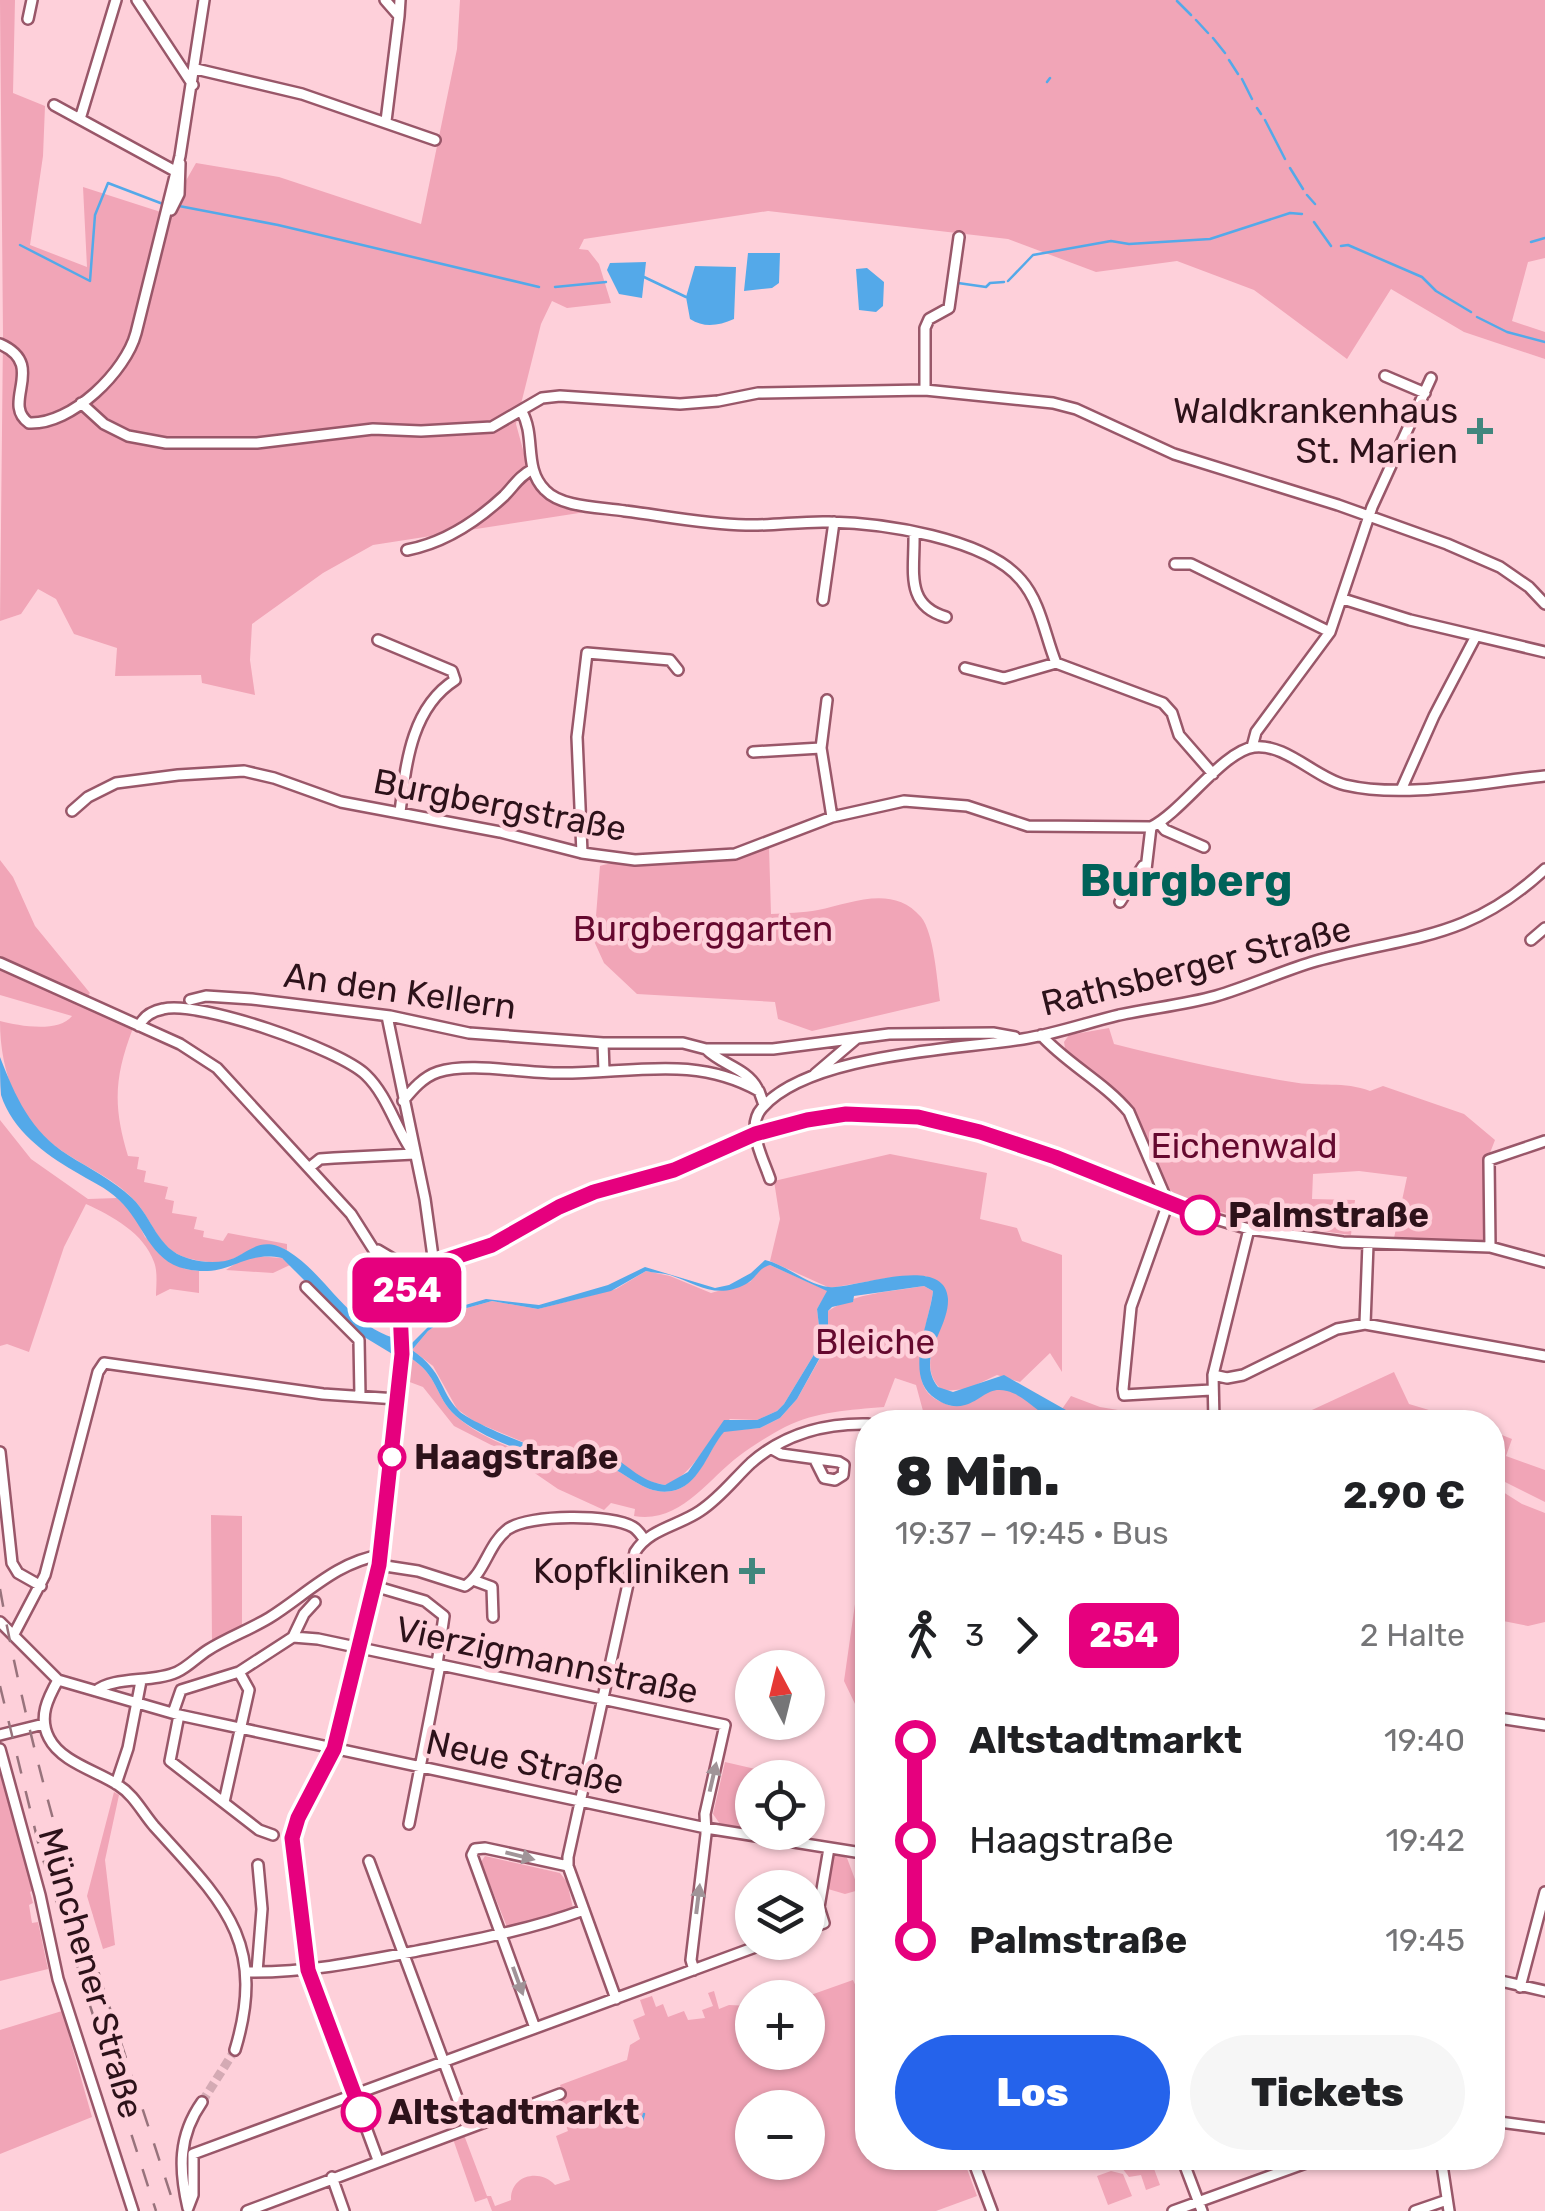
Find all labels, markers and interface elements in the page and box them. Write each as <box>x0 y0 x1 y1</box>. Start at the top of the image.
place label: Waldkrankenhaus St. Marien <box>1173 390 1458 472</box>
marker: Waldkrankenhaus St. Marien <box>1467 418 1493 444</box>
street label: Burgbergstraße <box>370 760 630 850</box>
district label: Burgberg <box>1079 854 1293 907</box>
street label: Rathsberger Straße <box>1037 907 1355 1025</box>
park label: Burgberggarten <box>573 908 833 950</box>
street label: An den Kellern <box>281 954 519 1028</box>
park label: Eichenwald <box>1150 1125 1338 1167</box>
place label: Palmstraße <box>1228 1194 1429 1236</box>
marker: Palmstraße <box>1181 1196 1219 1234</box>
line badge: 254 <box>350 1258 464 1322</box>
text: 254 <box>372 1269 442 1311</box>
park label: Bleiche <box>815 1321 935 1363</box>
place label: Haagstraße <box>414 1436 619 1478</box>
marker: Haagstraße <box>379 1444 405 1470</box>
text: 8 Min. <box>895 1444 1060 1509</box>
text: 2.90 € <box>1343 1472 1465 1518</box>
text: 19:37 – 19:45 · Bus <box>895 1514 1169 1552</box>
place label: Kopfkliniken <box>533 1550 730 1592</box>
marker: Kopfkliniken <box>739 1558 765 1584</box>
street label: Vierzigmannstraße <box>392 1607 702 1713</box>
icon: walk <box>895 1608 950 1663</box>
icon: forward <box>999 1608 1054 1663</box>
text: 254 <box>1089 1614 1159 1656</box>
text: 3 <box>965 1616 984 1654</box>
text: 2 Halte <box>1360 1616 1465 1654</box>
north arrow <box>735 1650 825 1740</box>
map controls <box>735 1650 825 2180</box>
text: Altstadtmarkt <box>969 1717 1242 1763</box>
street label: Neue Straße <box>422 1721 628 1803</box>
text: 19:40 <box>1384 1721 1465 1759</box>
button: locate <box>735 1760 825 1850</box>
one-way arrow <box>706 1761 721 1792</box>
text: Haagstraße <box>969 1817 1174 1863</box>
text: 19:42 <box>1385 1821 1465 1859</box>
street label: Münchener Straße <box>29 1823 153 2123</box>
one-way arrow <box>505 1849 536 1864</box>
button: layers <box>735 1870 825 1960</box>
one-way arrow <box>691 1883 707 1915</box>
text: Palmstraße <box>969 1917 1187 1963</box>
text: 19:45 <box>1385 1921 1465 1959</box>
one-way arrow <box>511 1967 526 1997</box>
button: + <box>735 1980 825 2070</box>
button: Los <box>895 2035 1170 2150</box>
button: Tickets <box>1190 2035 1465 2150</box>
button: − <box>735 2090 825 2180</box>
place label: Altstadtmarkt <box>388 2091 640 2133</box>
marker: Altstadtmarkt <box>342 2093 380 2131</box>

